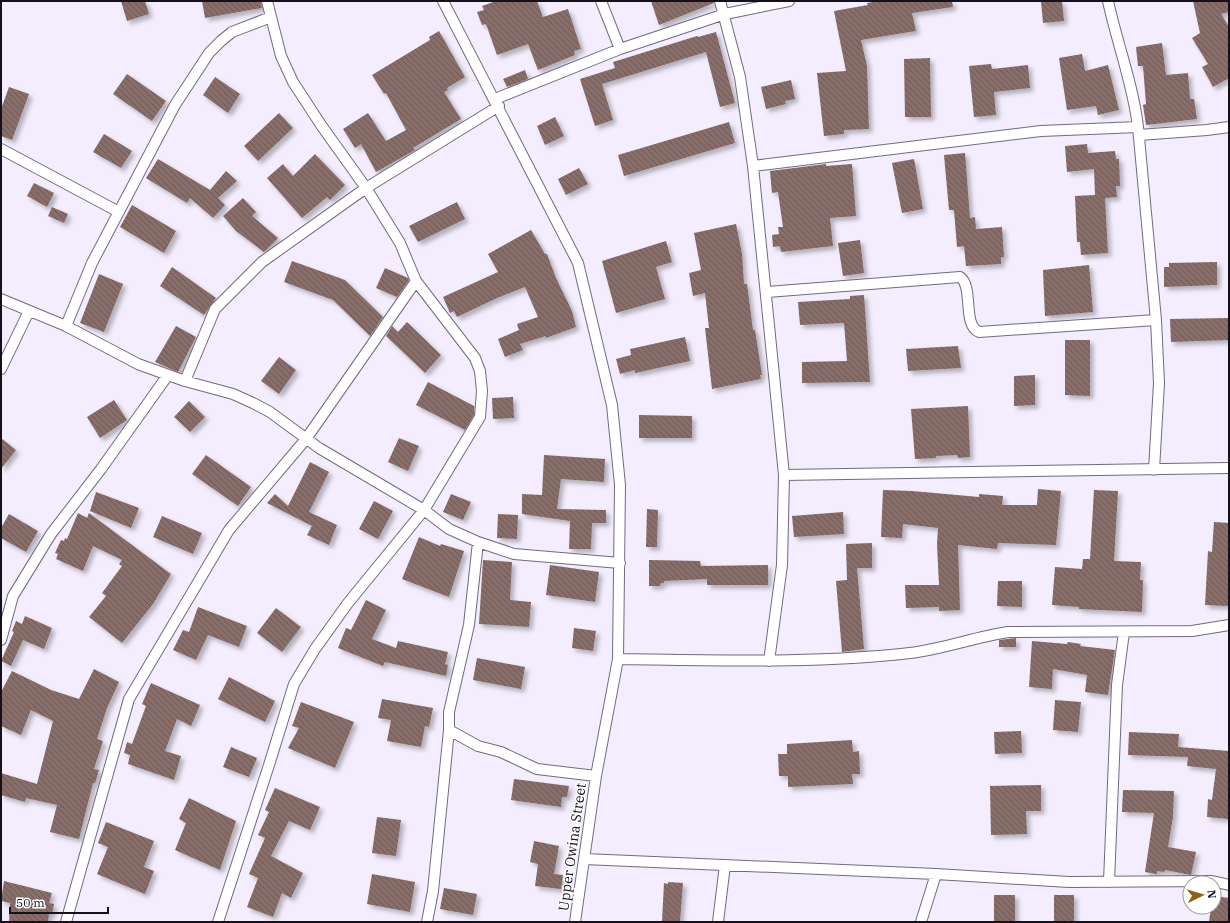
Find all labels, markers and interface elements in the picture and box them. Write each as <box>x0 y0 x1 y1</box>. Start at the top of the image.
street label: Upper Owina Street <box>554 782 590 912</box>
north arrow <box>1182 875 1222 915</box>
scale bar <box>10 889 108 915</box>
text: N <box>1205 889 1219 899</box>
text: 50 m <box>16 895 45 910</box>

